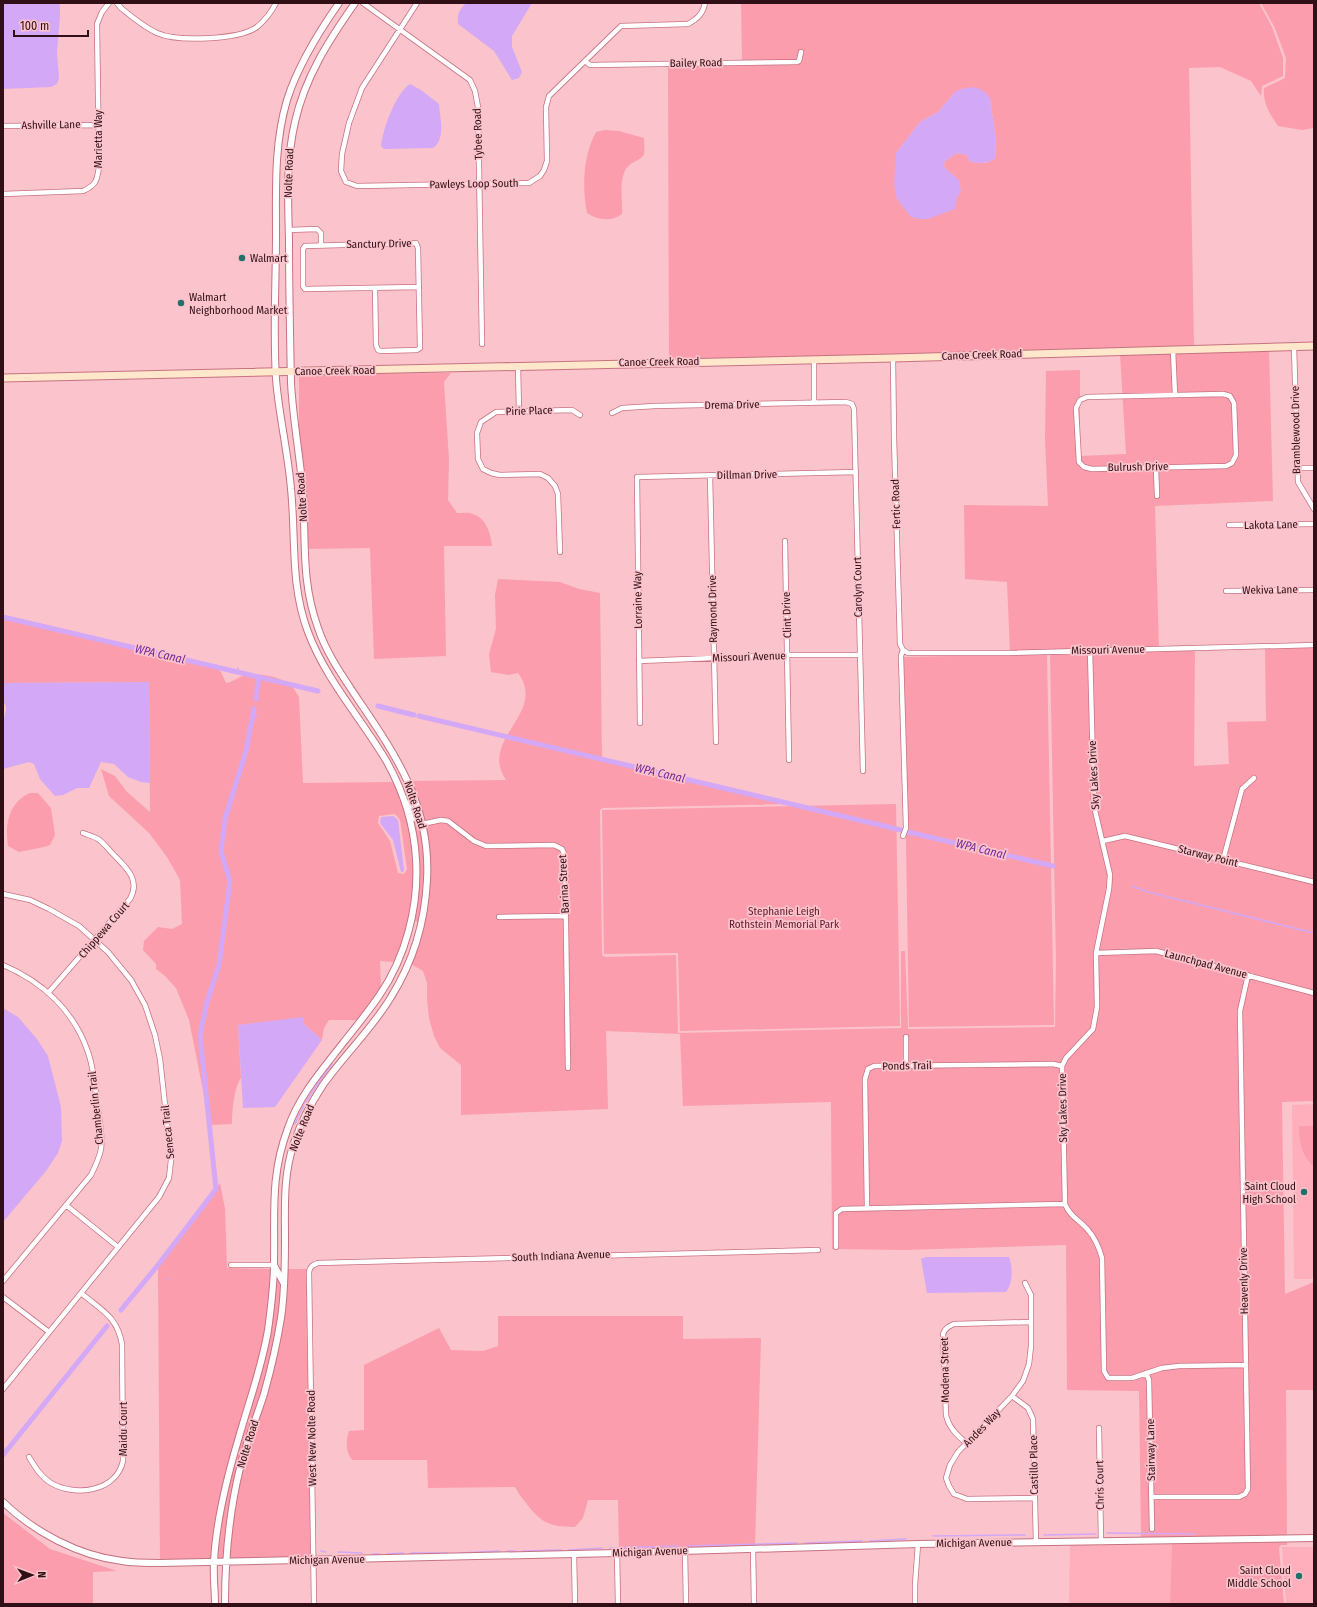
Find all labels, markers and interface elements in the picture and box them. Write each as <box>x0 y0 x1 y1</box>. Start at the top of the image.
scale bar <box>14 12 88 38</box>
text: 100 m <box>20 19 49 33</box>
street label: Bailey Road <box>670 56 722 70</box>
street label: Tybee Road <box>471 108 485 160</box>
street label: Marietta Way <box>92 110 105 168</box>
street label: Ashville Lane <box>21 118 81 132</box>
street label: Nolte Road <box>282 148 296 198</box>
street label: Pawleys Loop South <box>429 177 519 191</box>
street label: Sanctury Drive <box>346 237 412 251</box>
place label: Walmart <box>250 252 288 265</box>
marker: Walmart <box>237 253 247 263</box>
place label: Walmart Neighborhood Market <box>189 291 288 317</box>
marker: Walmart Neighborhood Market <box>176 298 186 308</box>
street label: Canoe Creek Road <box>941 347 1023 363</box>
street label: Canoe Creek Road <box>618 355 700 369</box>
street label: Canoe Creek Road <box>294 364 376 378</box>
street label: Bramblewood Drive <box>1289 386 1303 474</box>
street label: Drema Drive <box>704 398 760 412</box>
street label: Pirie Place <box>505 404 553 418</box>
street label: Bulrush Drive <box>1108 460 1168 474</box>
street label: Dillman Drive <box>717 468 777 482</box>
street label: Nolte Road <box>294 472 310 522</box>
street label: Fertic Road <box>889 479 903 529</box>
street label: Lakota Lane <box>1244 518 1298 532</box>
street label: Carolyn Court <box>851 556 865 617</box>
street label: Lorraine Way <box>631 571 645 629</box>
street label: Raymond Drive <box>706 575 720 643</box>
street label: Wekiva Lane <box>1242 583 1298 597</box>
street label: Clint Drive <box>780 592 794 638</box>
water label: WPA Canal <box>134 641 186 667</box>
street label: Missouri Avenue <box>1071 643 1145 657</box>
street label: Missouri Avenue <box>712 649 786 665</box>
street label: Sky Lakes Drive <box>1086 740 1102 810</box>
water label: WPA Canal <box>634 760 686 786</box>
street label: Nolte Road <box>401 779 429 831</box>
water label: WPA Canal <box>955 836 1007 862</box>
street label: Starway Point <box>1177 842 1240 870</box>
street label: Barina Street <box>556 854 572 914</box>
street label: Chippewa Court <box>76 899 132 961</box>
park label: Stephanie Leigh Rothstein Memorial Park <box>729 905 840 931</box>
street label: Launchpad Avenue <box>1163 947 1249 981</box>
street label: Ponds Trail <box>882 1059 932 1073</box>
street label: Chamberlin Trail <box>86 1071 106 1145</box>
street label: Sky Lakes Drive <box>1056 1073 1070 1143</box>
street label: Nolte Road <box>287 1103 317 1153</box>
street label: Seneca Trail <box>159 1104 177 1160</box>
place label: Saint Cloud High School <box>1243 1180 1296 1206</box>
marker: Saint Cloud High School <box>1299 1187 1309 1197</box>
street label: Heavenly Drive <box>1237 1247 1251 1315</box>
street label: South Indiana Avenue <box>512 1248 610 1264</box>
street label: Modena Street <box>938 1337 952 1403</box>
street label: West New Nolte Road <box>305 1390 319 1486</box>
street label: Maidu Court <box>117 1401 130 1456</box>
street label: Andes Way <box>961 1406 1003 1450</box>
street label: Nolte Road <box>235 1418 261 1470</box>
street label: Stairway Lane <box>1144 1419 1158 1481</box>
street label: Castillo Place <box>1027 1435 1041 1495</box>
street label: Chris Court <box>1093 1460 1107 1510</box>
street label: Michigan Avenue <box>936 1536 1012 1550</box>
street label: Michigan Avenue <box>612 1544 688 1560</box>
street label: Michigan Avenue <box>289 1553 365 1567</box>
north arrow <box>12 1555 52 1595</box>
place label: Saint Cloud Middle School <box>1227 1564 1291 1590</box>
text: N <box>35 1571 48 1578</box>
marker: Saint Cloud Middle School <box>1294 1571 1304 1581</box>

